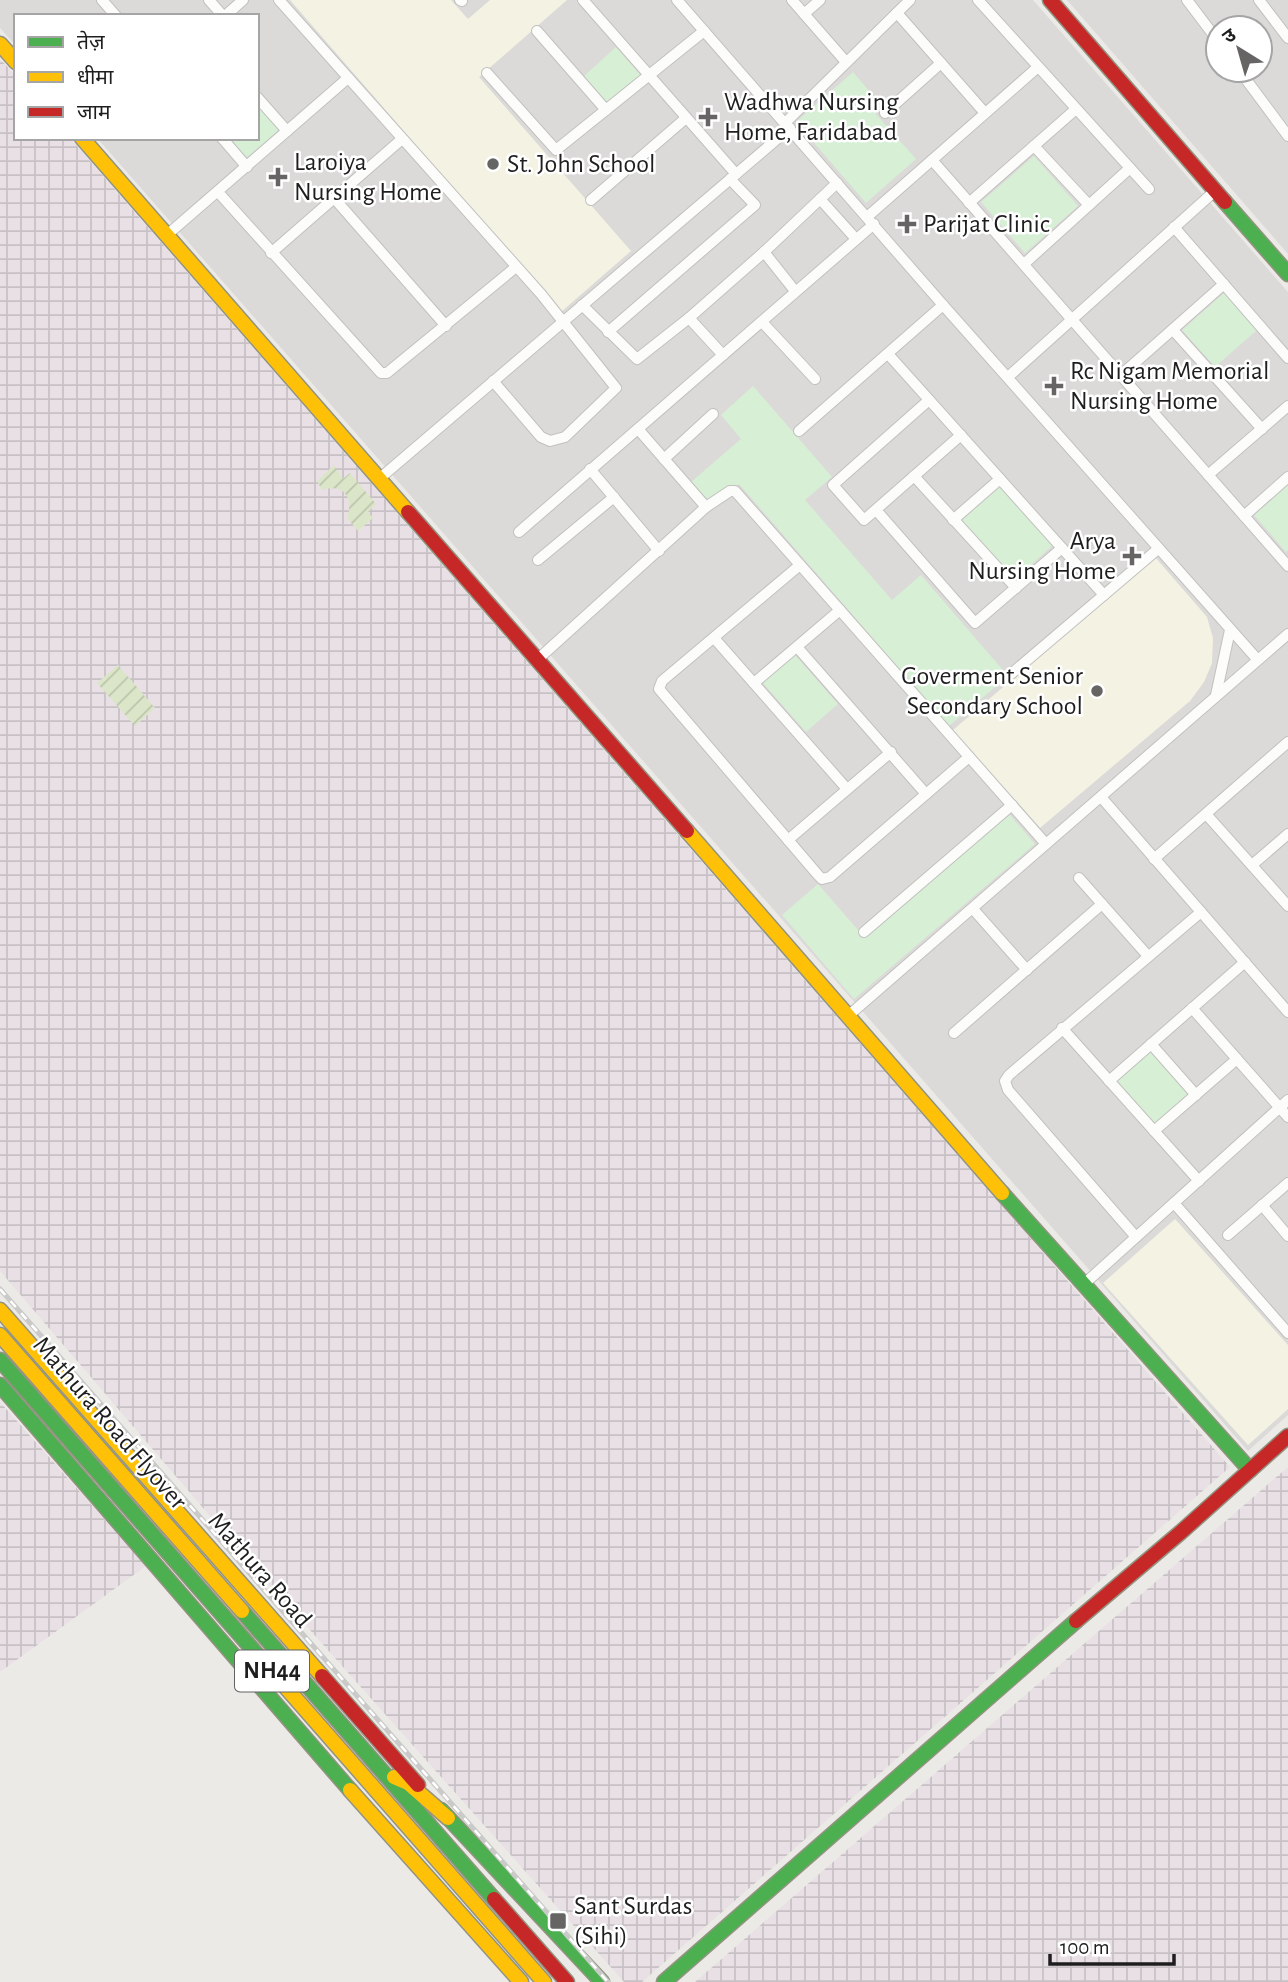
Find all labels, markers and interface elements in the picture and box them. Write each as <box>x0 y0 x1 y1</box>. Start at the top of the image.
legend <box>14 14 259 140</box>
north arrow <box>1204 14 1274 84</box>
text: उ <box>1220 25 1241 48</box>
text: तेज़ <box>77 30 105 53</box>
text: धीमा <box>77 65 114 88</box>
place label: Wadhwa Nursing Home, Faridabad <box>724 89 899 145</box>
text: जाम <box>77 102 111 123</box>
marker: Wadhwa Nursing Home, Faridabad <box>698 107 718 127</box>
place label: Laroiya Nursing Home <box>294 149 442 205</box>
place label: St. John School <box>507 151 656 177</box>
marker: St. John School <box>485 156 501 172</box>
marker: Laroiya Nursing Home <box>268 167 288 187</box>
place label: Parijat Clinic <box>923 211 1050 237</box>
marker: Parijat Clinic <box>897 214 917 234</box>
place label: Rc Nigam Memorial Nursing Home <box>1070 358 1269 414</box>
marker: Rc Nigam Memorial Nursing Home <box>1044 376 1064 396</box>
place label: Arya Nursing Home <box>968 528 1116 584</box>
marker: Arya Nursing Home <box>1122 546 1142 566</box>
place label: Goverment Senior Secondary School <box>901 663 1084 719</box>
marker: Goverment Senior Secondary School <box>1089 683 1105 699</box>
street label: Mathura Road Flyover <box>28 1332 192 1515</box>
street label: Mathura Road <box>203 1507 317 1633</box>
road number: NH44 <box>235 1651 309 1692</box>
place label: Sant Surdas (Sihi) <box>574 1893 692 1949</box>
marker: Sant Surdas (Sihi) <box>548 1911 568 1931</box>
scale bar <box>1050 1923 1174 1967</box>
text: 100 m <box>1060 1937 1110 1958</box>

